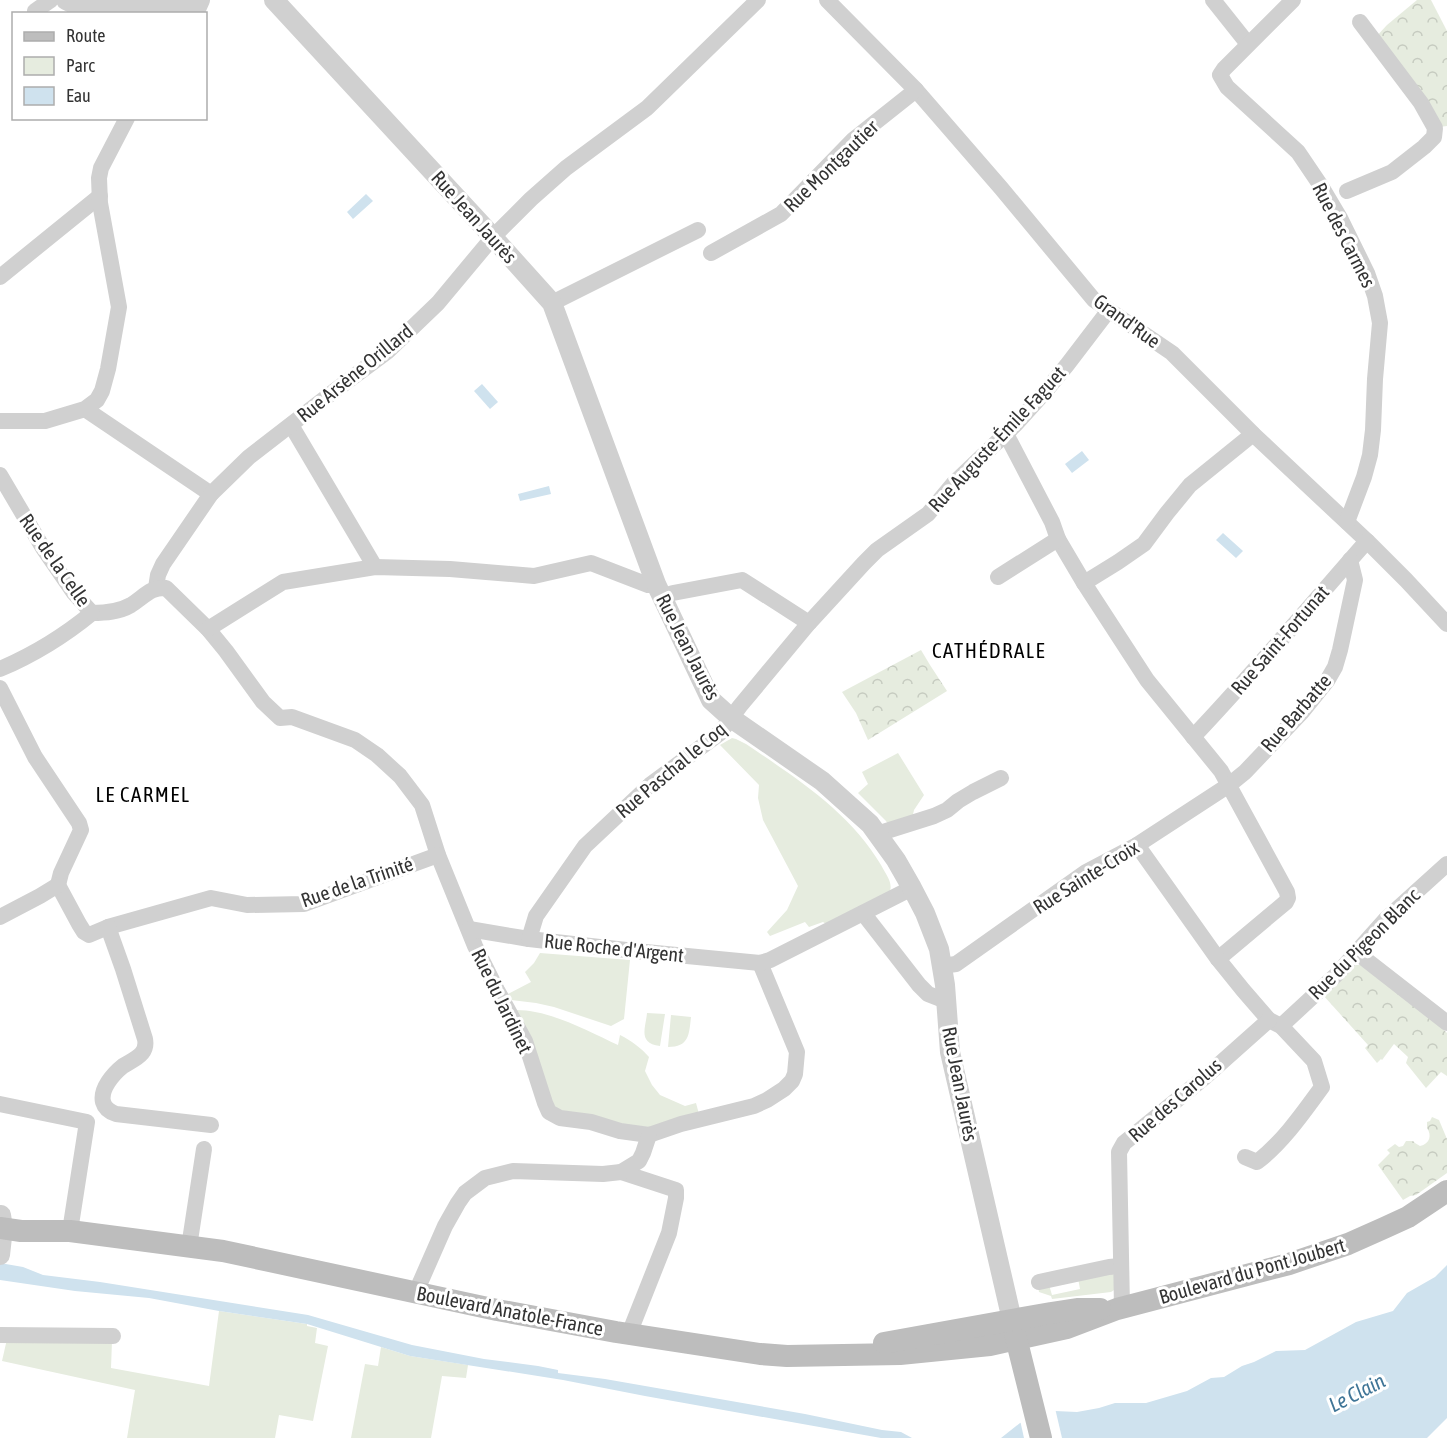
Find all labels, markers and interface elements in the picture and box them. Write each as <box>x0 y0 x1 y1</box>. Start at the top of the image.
legend <box>12 12 207 120</box>
text: Route <box>66 25 105 46</box>
text: Parc <box>66 55 95 76</box>
text: Eau <box>66 85 91 106</box>
street label: Rue Montgautier <box>779 114 883 216</box>
street label: Rue Jean Jaurès <box>427 166 522 268</box>
street label: Rue des Carmes <box>1308 179 1381 291</box>
street label: Grand'Rue <box>1090 289 1165 352</box>
street label: Rue Arsène Orillard <box>292 319 417 426</box>
street label: Rue Auguste-Émile Faguet <box>923 361 1070 516</box>
street label: Rue de la Celle <box>15 509 96 610</box>
street label: Rue Saint-Fortunat <box>1226 580 1333 699</box>
street label: Rue Jean Jaurès <box>652 590 725 704</box>
district label: CATHÉDRALE <box>932 638 1046 662</box>
street label: Rue Barbatte <box>1256 669 1336 756</box>
street label: Rue Paschal le Coq <box>611 717 730 822</box>
district label: LE CARMEL <box>96 782 190 806</box>
street label: Rue Sainte-Croix <box>1029 835 1143 918</box>
street label: Rue de la Trinité <box>298 852 416 911</box>
street label: Rue du Pigeon Blanc <box>1303 883 1424 1004</box>
street label: Rue Roche d'Argent <box>543 929 685 966</box>
street label: Rue du Jardinet <box>467 945 538 1057</box>
street label: Rue Jean Jaurès <box>938 1025 983 1143</box>
street label: Rue des Carolus <box>1124 1053 1226 1146</box>
street label: Boulevard du Pont Joubert <box>1156 1233 1348 1308</box>
street label: Boulevard Anatole-France <box>415 1281 605 1340</box>
water label: Le Clain <box>1324 1368 1389 1416</box>

